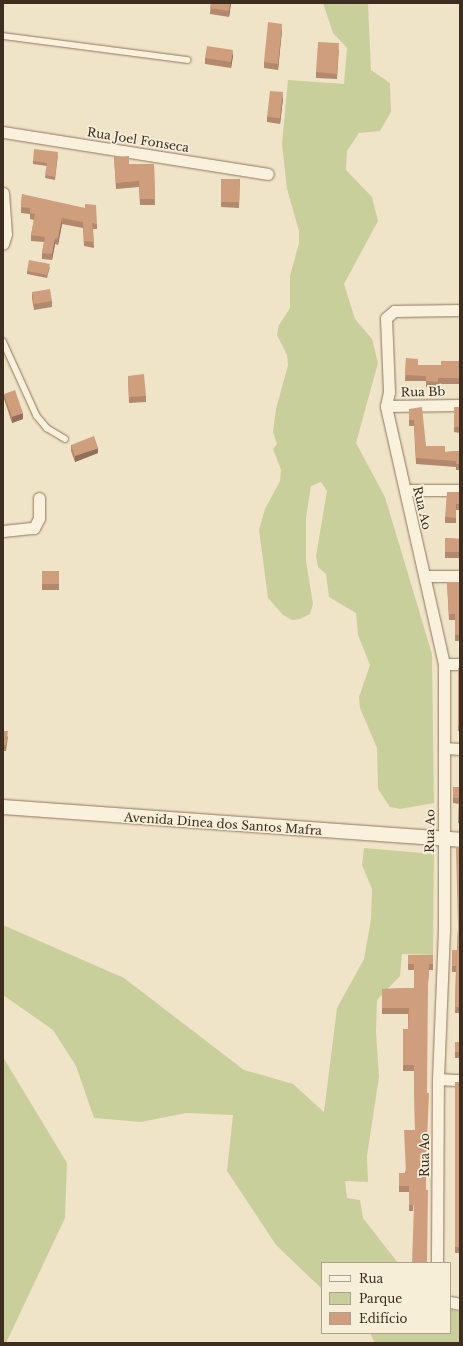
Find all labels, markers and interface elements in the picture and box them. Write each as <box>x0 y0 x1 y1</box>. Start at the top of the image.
street label: Rua Joel Fonseca <box>86 125 190 155</box>
street label: Rua Bb <box>401 384 445 400</box>
street label: Rua Ao <box>410 485 434 531</box>
street label: Rua Ao <box>422 809 438 853</box>
street label: Avenida Dinea dos Santos Mafra <box>123 810 323 838</box>
street label: Rua Ao <box>418 1133 432 1177</box>
legend <box>321 1262 451 1334</box>
text: Rua <box>359 1271 383 1286</box>
text: Parque <box>359 1291 402 1306</box>
text: Edifício <box>359 1311 407 1326</box>

